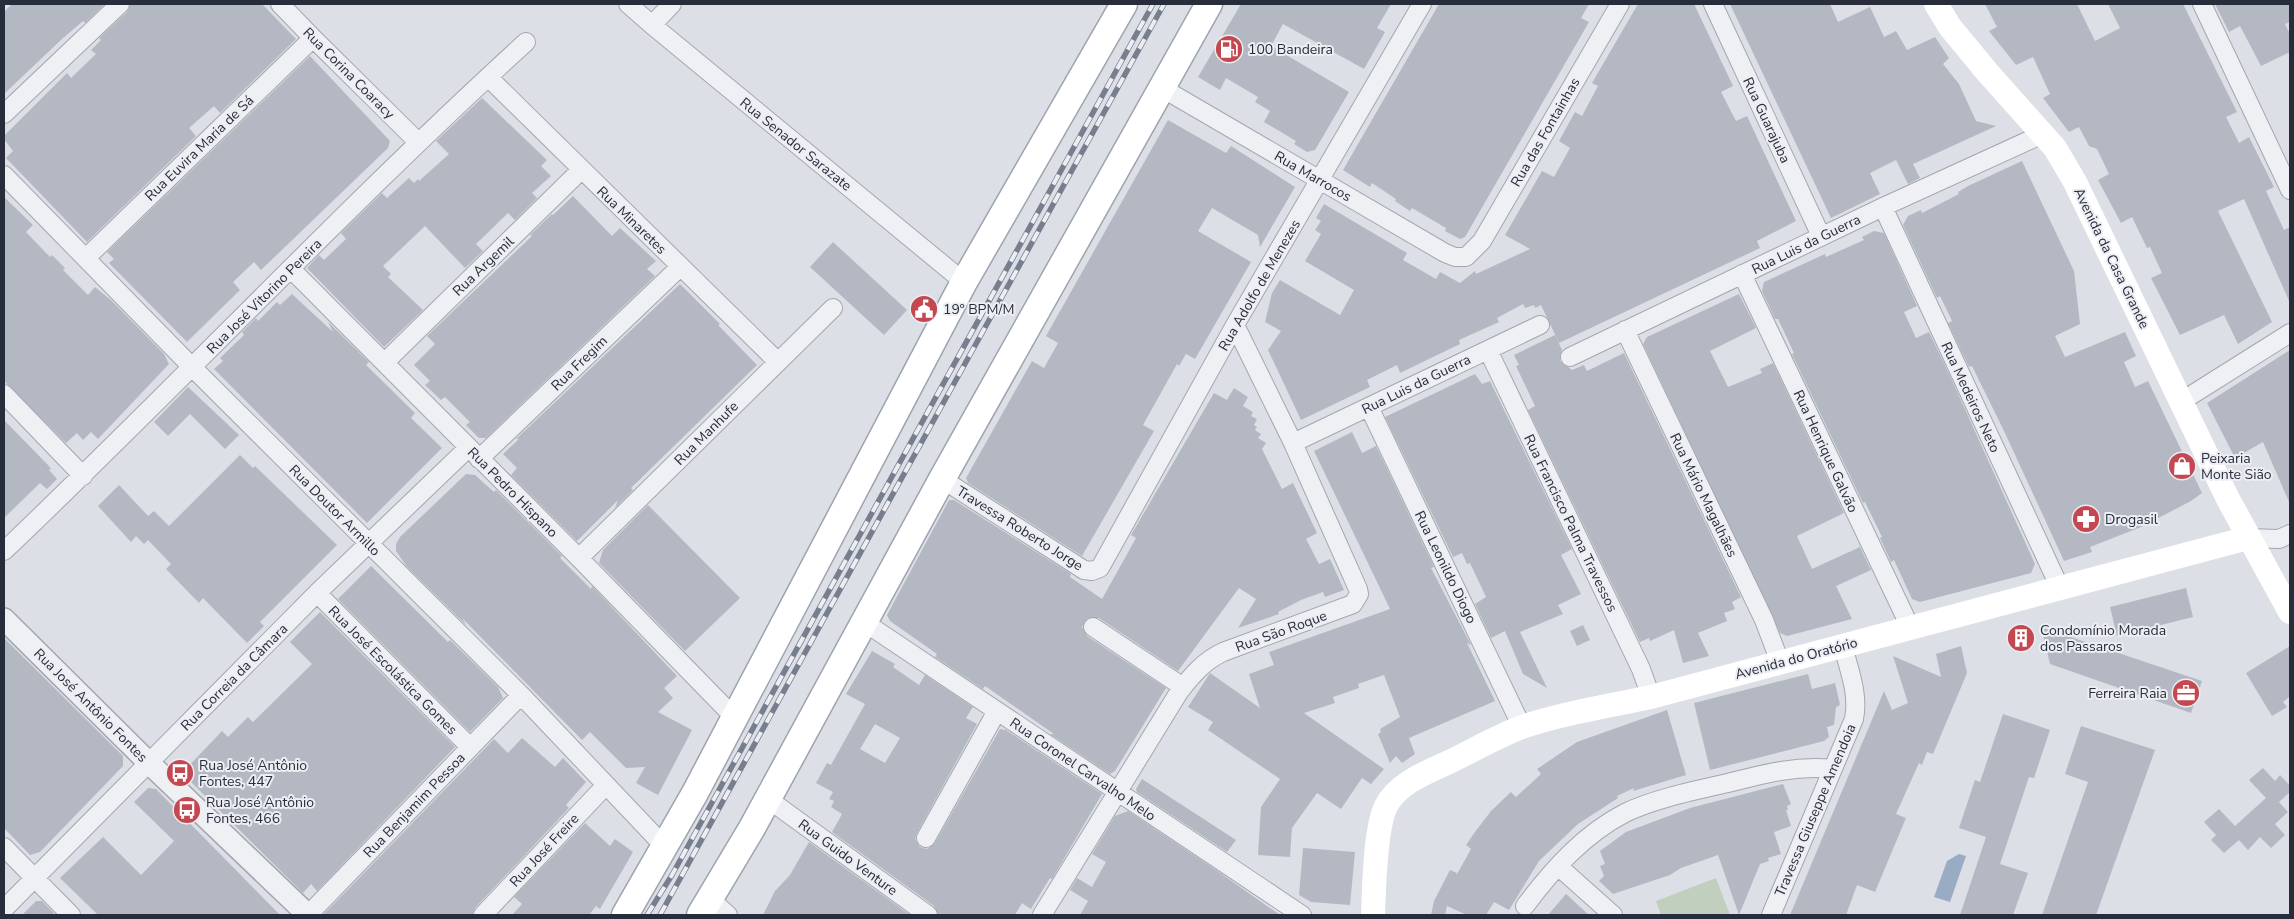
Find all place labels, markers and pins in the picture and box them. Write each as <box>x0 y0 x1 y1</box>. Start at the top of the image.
fuel station icon: 100 Bandeira <box>1214 34 1244 64</box>
place label: 100 Bandeira <box>1248 40 1333 59</box>
public building icon: 19º BPM/M <box>909 294 939 324</box>
place label: 19º BPM/M <box>943 300 1014 319</box>
place label: Peixaria Monte Sião <box>2201 449 2272 484</box>
shop icon: Peixaria Monte Sião <box>2167 451 2197 481</box>
pharmacy icon: Drogasil <box>2071 504 2101 534</box>
place label: Drogasil <box>2105 510 2159 529</box>
place label: Condomínio Morada dos Passaros <box>2040 621 2166 656</box>
building icon: Condomínio Morada dos Passaros <box>2006 623 2036 653</box>
office icon: Ferreira Raia <box>2171 678 2201 708</box>
place label: Ferreira Raia <box>2088 684 2167 703</box>
place label: Rua José Antônio Fontes, 447 <box>199 756 307 791</box>
bus stop icon: Rua José Antônio Fontes, 447 <box>165 758 195 788</box>
place label: Rua José Antônio Fontes, 466 <box>206 793 314 828</box>
bus stop icon: Rua José Antônio Fontes, 466 <box>172 795 202 825</box>

